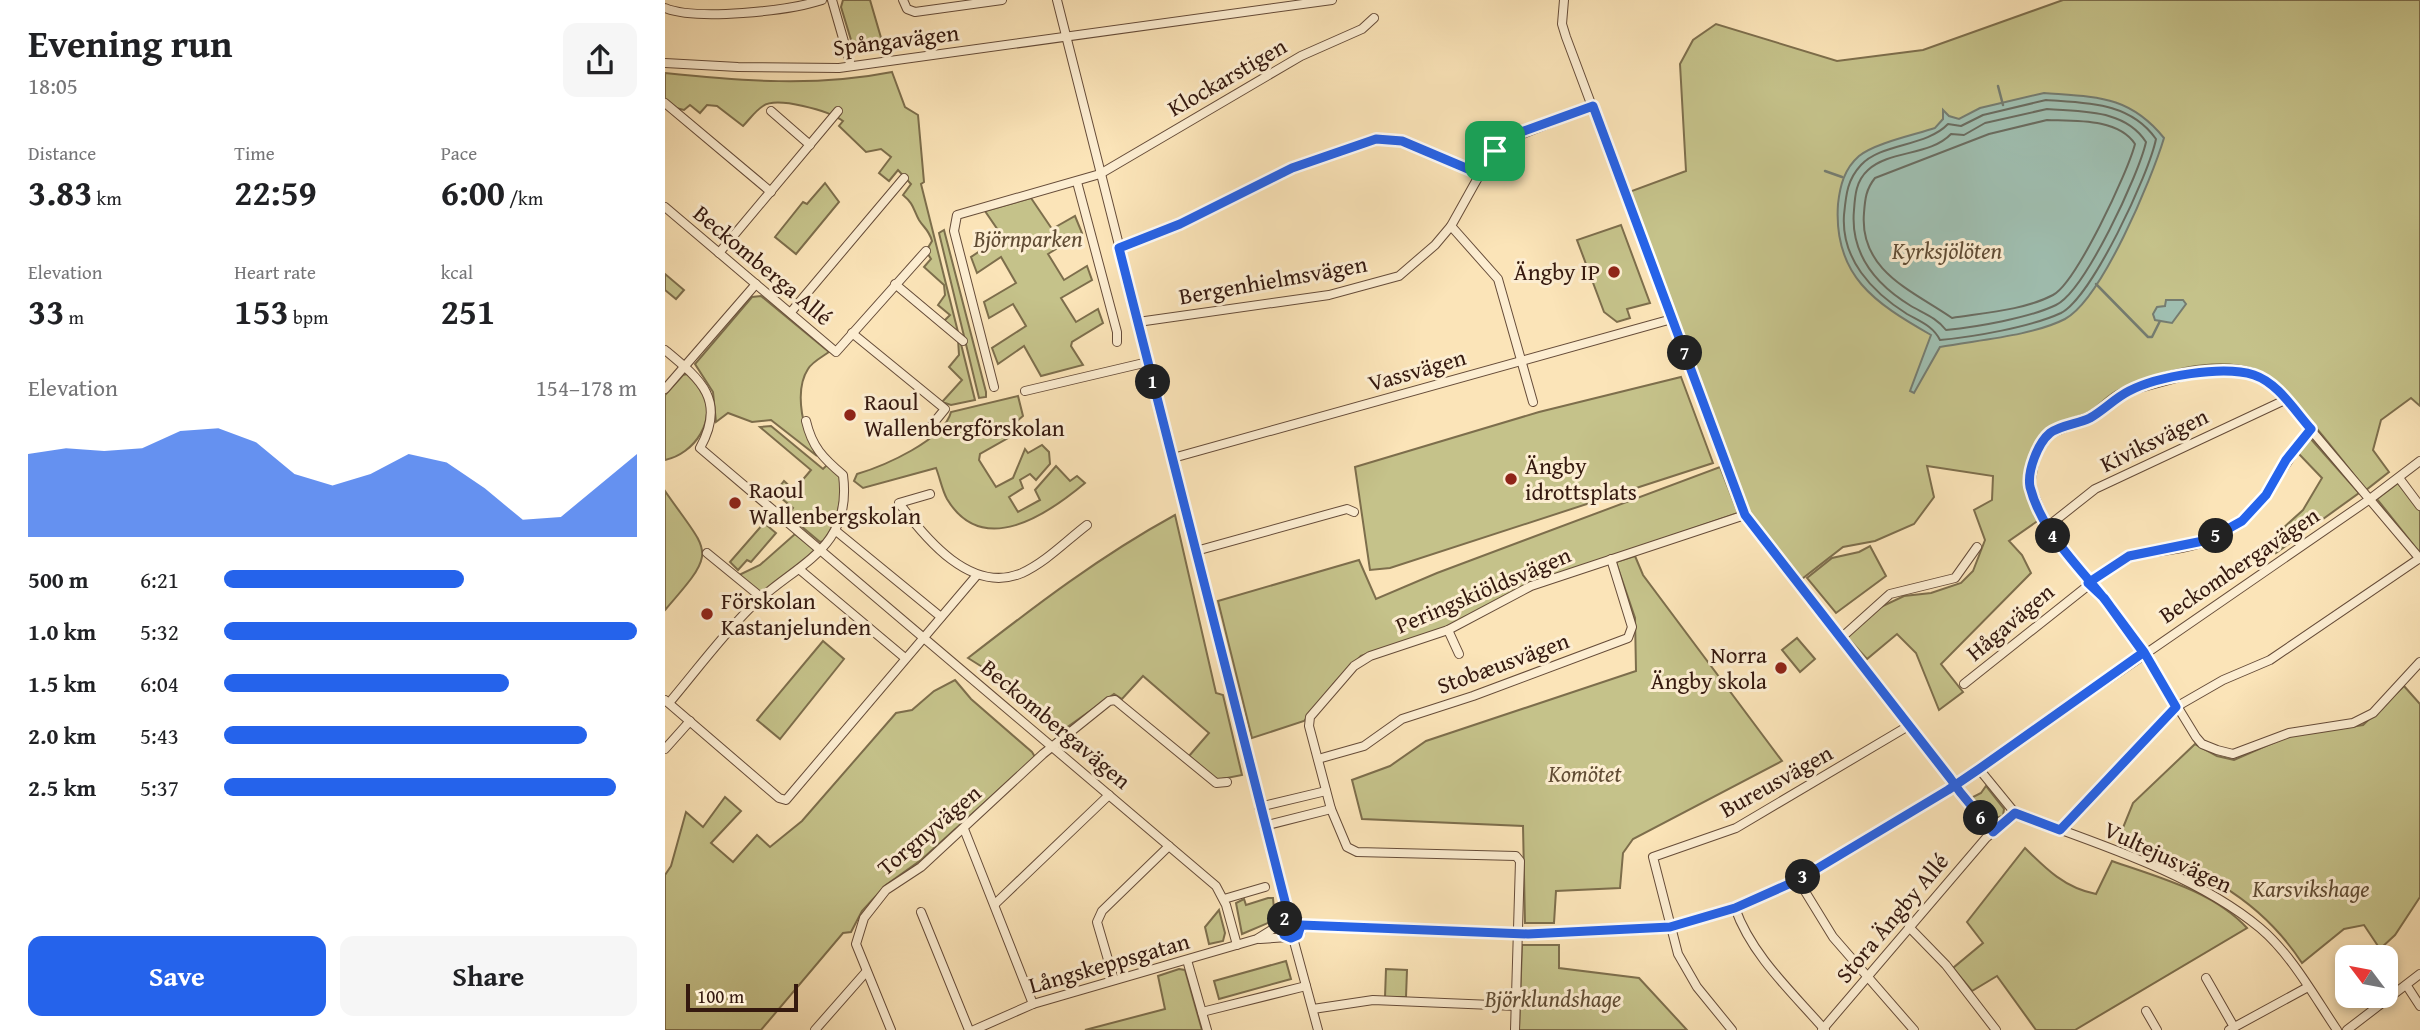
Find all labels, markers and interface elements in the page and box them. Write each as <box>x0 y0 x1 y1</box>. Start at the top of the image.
text: Evening run <box>28 15 232 71</box>
street label: Spångavägen <box>831 15 961 64</box>
button: share <box>563 23 637 97</box>
street label: Klockarstigen <box>1161 29 1292 124</box>
text: 18:05 <box>28 69 78 102</box>
pin <box>1465 121 1525 181</box>
icon: arrive <box>1476 132 1514 170</box>
text: Distance <box>28 139 96 167</box>
text: Time <box>234 139 275 167</box>
text: Pace <box>441 139 477 167</box>
text: 3.83 <box>28 167 92 218</box>
text: 22:59 <box>234 167 317 218</box>
text: 6:00 <box>441 167 505 218</box>
text: km <box>92 184 122 212</box>
text: /km <box>505 184 543 212</box>
street label: Beckomberga Allé <box>687 196 840 333</box>
park label: Björnparken <box>972 222 1083 255</box>
park label: Kyrksjölöten <box>1891 234 2002 267</box>
street label: Bergenhielmsvägen <box>1176 247 1370 312</box>
place label: Ängby IP <box>1514 255 1600 288</box>
text: Elevation <box>28 258 102 286</box>
text: Heart rate <box>234 258 316 286</box>
text: kcal <box>441 258 473 286</box>
marker: Ängby IP <box>1606 264 1622 280</box>
text: 33 <box>28 286 64 337</box>
text: 153 <box>234 286 289 337</box>
text: 251 <box>441 286 495 337</box>
text: m <box>64 303 84 331</box>
text: bpm <box>289 303 329 331</box>
pin: 7 <box>1667 336 1703 370</box>
text: 7 <box>1680 338 1689 366</box>
street label: Vassvägen <box>1364 340 1470 399</box>
pin: 1 <box>1135 364 1170 400</box>
text: 1 <box>1148 367 1157 395</box>
text: Elevation <box>28 371 118 404</box>
text: 154–178 m <box>536 371 637 404</box>
place label: Raoul Wallenbergförskolan <box>864 385 1065 444</box>
street label: Kiviksvägen <box>2094 399 2213 480</box>
marker: Raoul Wallenbergförskolan <box>842 407 858 423</box>
place label: Ängby idrottsplats <box>1525 449 1637 508</box>
marker: Ängby idrottsplats <box>1503 471 1519 487</box>
place label: Raoul Wallenbergskolan <box>749 473 921 532</box>
marker: Raoul Wallenbergskolan <box>727 495 743 511</box>
street label: Beckombergavägen <box>2152 499 2326 631</box>
pin: 4 <box>2035 518 2071 554</box>
pin: 5 <box>2199 518 2233 554</box>
text: 4 <box>2048 521 2057 549</box>
text: 5 <box>2211 521 2220 549</box>
street label: Peringskiöldsvägen <box>1390 538 1576 641</box>
text: 500 m <box>28 563 89 596</box>
text: 6:21 <box>140 563 179 596</box>
street label: Hågavägen <box>1959 575 2061 668</box>
place label: Förskolan Kastanjelunden <box>721 584 871 643</box>
marker: Förskolan Kastanjelunden <box>699 606 715 622</box>
text: 1.0 km <box>28 615 96 648</box>
text: 5:32 <box>140 615 179 648</box>
street label: Stobæusvägen <box>1432 623 1574 702</box>
place label: Norra Ängby skola <box>1651 638 1767 697</box>
street label: Beckombergavägen <box>974 651 1139 796</box>
marker: Norra Ängby skola <box>1773 660 1789 676</box>
text: 1.5 km <box>28 667 96 700</box>
text: 6:04 <box>140 667 179 700</box>
text: 2.0 km <box>28 719 96 752</box>
text: 5:43 <box>140 719 179 752</box>
street label: Bureusvägen <box>1713 736 1838 825</box>
park label: Komötet <box>1547 757 1622 790</box>
text: 2.5 km <box>28 771 96 804</box>
text: 5:37 <box>140 771 179 804</box>
street label: Torgnyvägen <box>870 776 988 883</box>
pin: 6 <box>1963 800 1999 836</box>
text: 6 <box>1976 803 1985 831</box>
street label: Vultejusvägen <box>2099 812 2238 901</box>
street label: Stora Ängby Allé <box>1827 846 1956 990</box>
pin: 3 <box>1785 860 1821 894</box>
text: 3 <box>1798 862 1807 890</box>
park label: Karsvikshage <box>2251 872 2370 905</box>
pin: 2 <box>1267 902 1303 936</box>
text: 2 <box>1280 904 1289 932</box>
street label: Långskeppsgatan <box>1025 924 1193 1001</box>
button: Save <box>28 936 326 1016</box>
button: Share <box>340 936 637 1016</box>
north arrow <box>2335 945 2397 1008</box>
map controls <box>2335 945 2398 1008</box>
scale bar <box>686 981 798 1013</box>
text: 100 m <box>697 982 744 1010</box>
park label: Björklundshage <box>1484 982 1621 1015</box>

